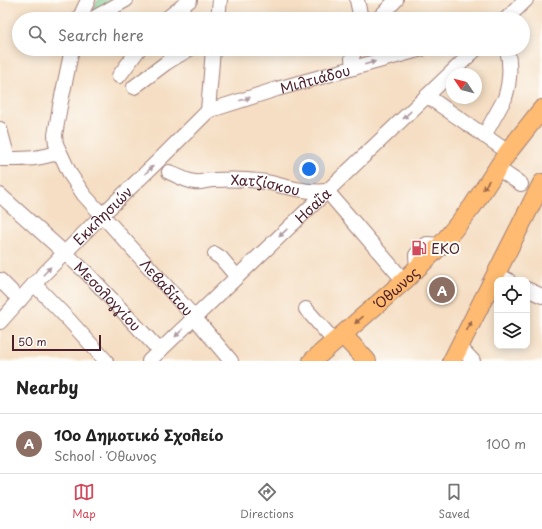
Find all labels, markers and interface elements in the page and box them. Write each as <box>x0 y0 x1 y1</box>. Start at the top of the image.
search box <box>12 12 530 56</box>
icon: search <box>26 23 48 45</box>
text: Search here <box>58 23 144 46</box>
street label: Μιλτιάδου <box>277 59 352 98</box>
one-way arrow <box>364 60 376 66</box>
north arrow <box>446 68 482 104</box>
one-way arrow <box>240 96 252 102</box>
one-way arrow <box>402 110 412 119</box>
your location <box>299 159 319 179</box>
one-way arrow <box>144 165 154 175</box>
street label: Χατζίσκου <box>231 169 302 200</box>
one-way arrow <box>482 180 490 191</box>
street label: Εκκλησιών <box>68 181 137 249</box>
street label: Ησαΐα <box>290 183 335 227</box>
one-way arrow <box>278 229 288 238</box>
place label: EKO <box>431 238 460 259</box>
fuel station icon: EKO <box>410 239 428 257</box>
street label: Λεβαδίτου <box>136 254 198 320</box>
street label: Μεσολογγίου <box>70 256 146 335</box>
street label: Όθωνος <box>368 262 423 314</box>
one-way arrow <box>42 266 51 276</box>
pin: A <box>429 275 455 305</box>
map controls <box>494 277 530 349</box>
button: locate <box>494 277 530 313</box>
button: layers <box>494 313 530 349</box>
one-way arrow <box>354 316 364 325</box>
one-way arrow <box>466 320 472 332</box>
one-way arrow <box>174 328 184 338</box>
scale bar <box>12 333 101 352</box>
text: 50 m <box>18 333 47 350</box>
text: Nearby <box>16 374 78 400</box>
text: 10ο Δημοτικό Σχολείο <box>54 423 223 446</box>
text: A <box>24 434 34 453</box>
text: 100 m <box>486 434 526 453</box>
text: School · Όθωνος <box>54 446 157 465</box>
tab: Map <box>72 481 96 522</box>
tab: Directions <box>240 481 294 522</box>
tab: Saved <box>438 481 470 522</box>

